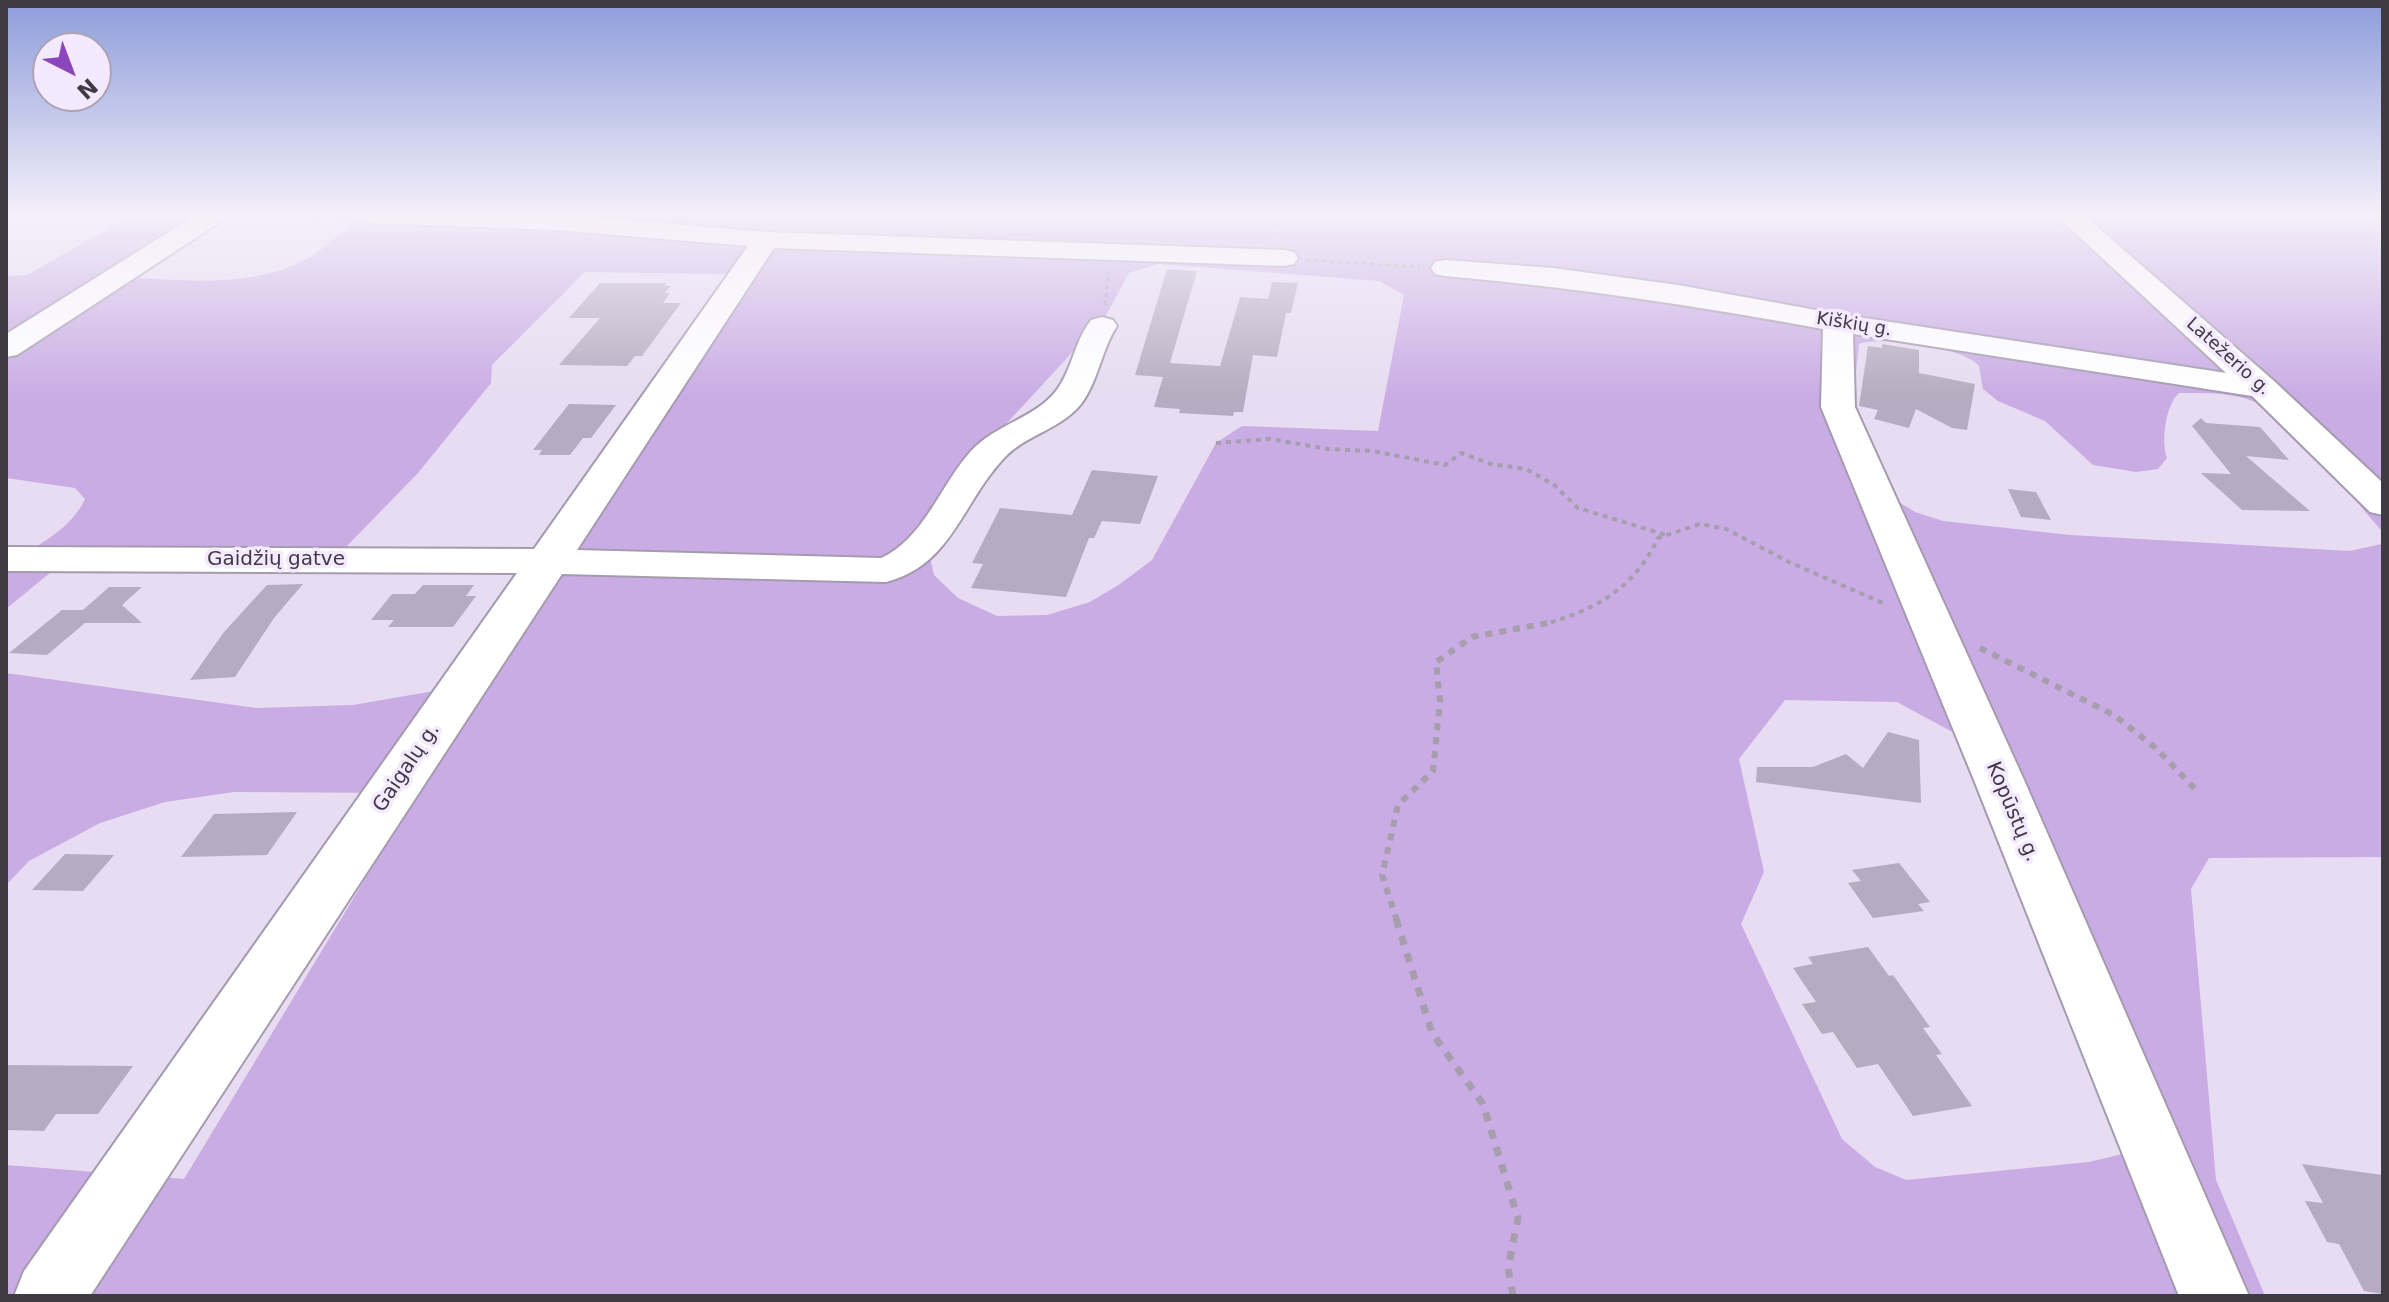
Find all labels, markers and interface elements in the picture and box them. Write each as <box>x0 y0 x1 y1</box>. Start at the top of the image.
north arrow <box>32 32 112 112</box>
text: N <box>72 73 102 104</box>
street label: Kiškių g. <box>1815 308 1893 342</box>
street label: Latežerio g. <box>2181 314 2275 400</box>
street label: Gaidžių gatve <box>207 548 345 572</box>
street label: Gaigalų g. <box>369 719 445 817</box>
street label: Kopūstų g. <box>1980 758 2044 866</box>

